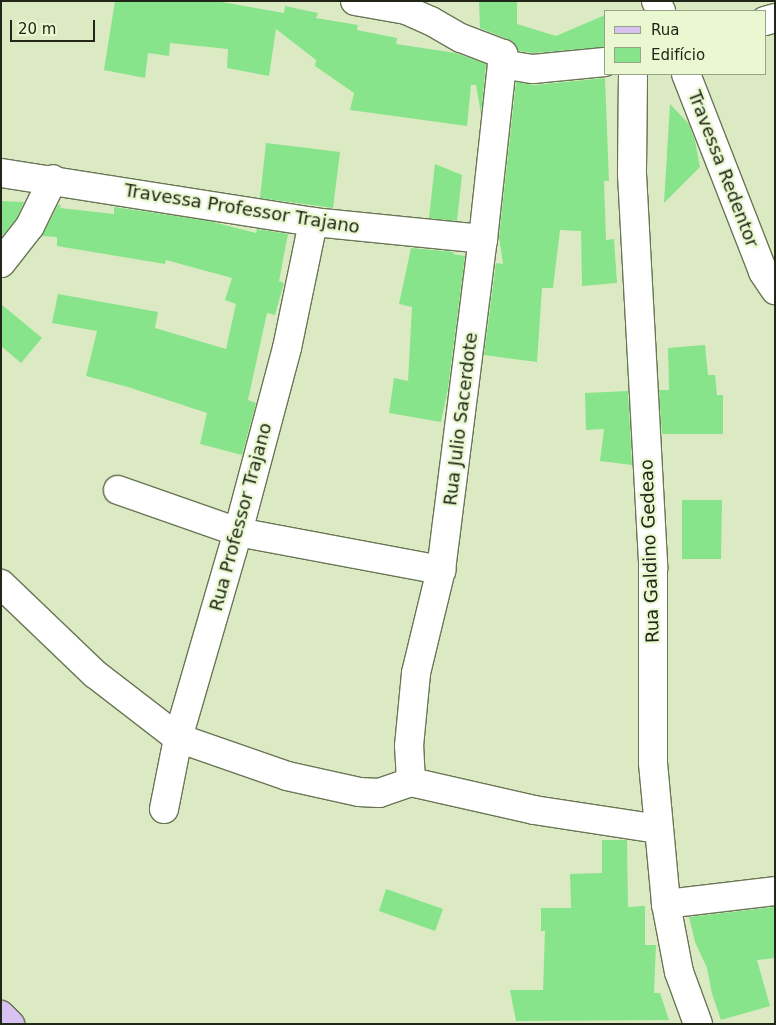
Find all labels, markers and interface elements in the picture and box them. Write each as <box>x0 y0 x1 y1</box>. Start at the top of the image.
scale bar <box>12 10 98 42</box>
legend <box>604 10 766 75</box>
text: 20 m <box>18 20 56 38</box>
text: Rua <box>651 21 679 39</box>
text: Edifício <box>651 46 705 64</box>
street label: Travessa Redentor <box>683 88 763 250</box>
street label: Travessa Professor Trajano <box>123 180 361 238</box>
street label: Rua Julio Sacerdote <box>440 331 482 507</box>
street label: Rua Professor Trajano <box>205 421 277 613</box>
street label: Rua Galdino Gedeao <box>636 459 664 643</box>

